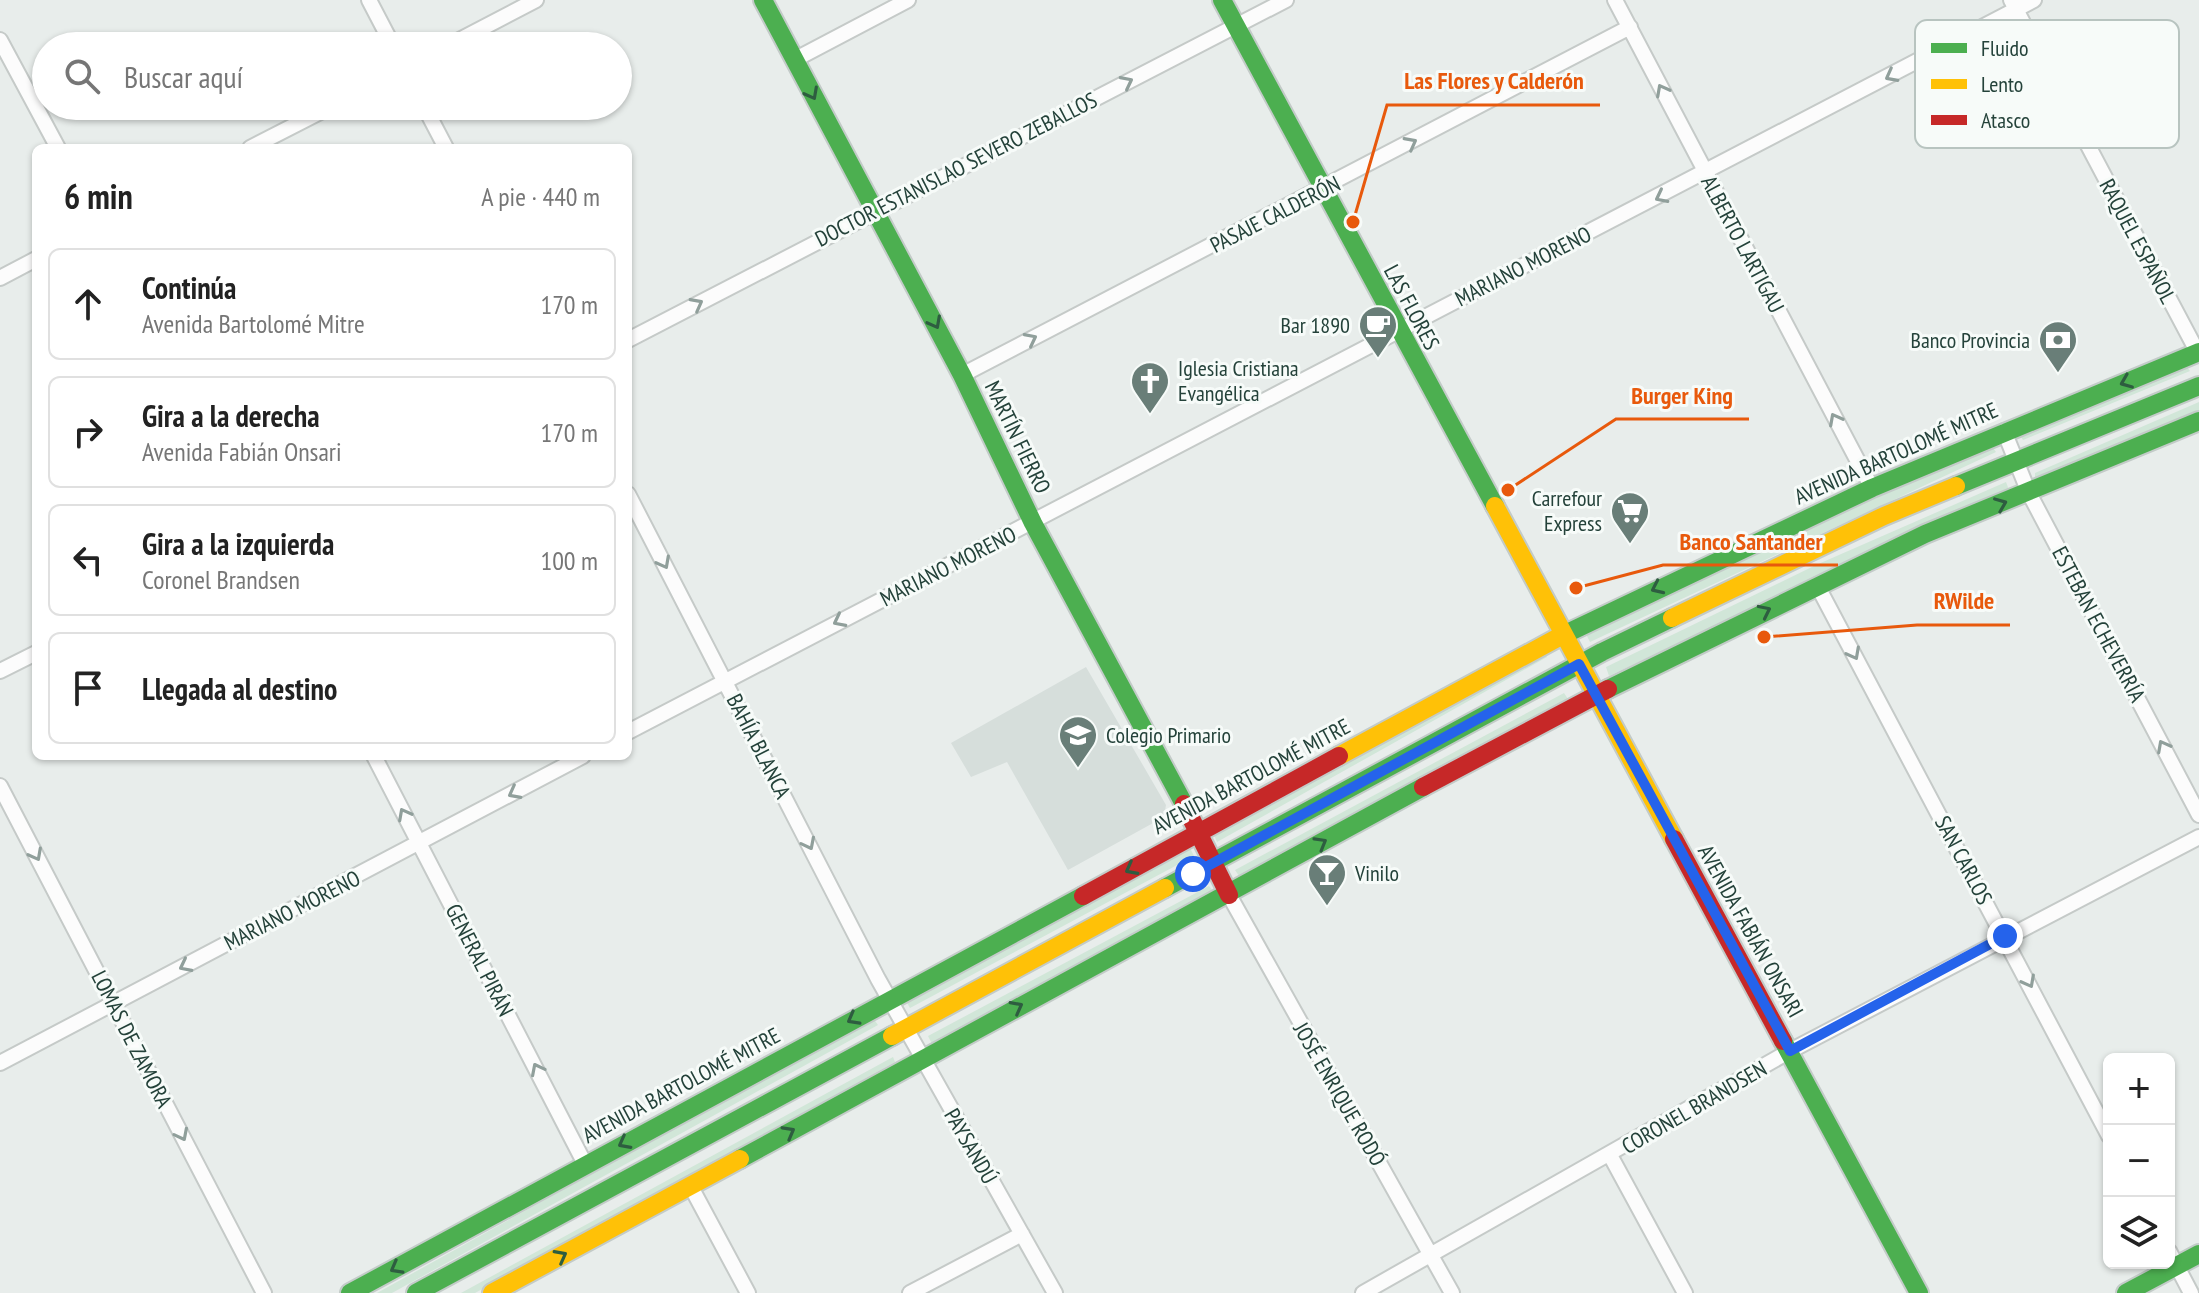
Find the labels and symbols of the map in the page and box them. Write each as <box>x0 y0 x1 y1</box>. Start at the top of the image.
legend <box>1915 20 2179 148</box>
text: Fluido <box>1981 34 2029 62</box>
callout: Las Flores y Calderón <box>1387 57 1600 105</box>
text: Las Flores y Calderón <box>1404 65 1584 96</box>
one-way arrow <box>1884 66 1899 81</box>
text: Lento <box>1981 70 2023 98</box>
one-way arrow <box>1118 76 1133 91</box>
one-way arrow <box>1657 83 1672 98</box>
one-way arrow <box>803 85 818 100</box>
street label: DOCTOR ESTANISLAO SEVERO ZEBALLOS <box>810 86 1102 252</box>
text: Atasco <box>1981 106 2030 134</box>
one-way arrow <box>1403 137 1418 152</box>
street label: PASAJE CALDERÓN <box>1205 169 1345 259</box>
street label: ALBERTO LARTIGAU <box>1695 171 1791 317</box>
street label: RAQUEL ESPAÑOL <box>2093 174 2183 308</box>
one-way arrow <box>1654 187 1669 202</box>
street label: MARIANO MORENO <box>1450 220 1596 312</box>
street label: LAS FLORES <box>1378 260 1446 354</box>
one-way arrow <box>689 298 703 313</box>
cafe icon: Bar 1890 <box>1357 304 1399 359</box>
place label: Bar 1890 <box>1281 311 1350 339</box>
one-way arrow <box>925 315 940 329</box>
bank icon: Banco Provincia <box>2037 319 2079 374</box>
place label: Banco Provincia <box>1911 326 2030 354</box>
one-way arrow <box>1023 333 1038 349</box>
place label: Iglesia Cristiana Evangélica <box>1178 354 1299 407</box>
church icon: Iglesia Cristiana Evangélica <box>1129 360 1171 415</box>
callout: Burger King <box>1616 371 1749 419</box>
one-way arrow <box>2119 372 2133 389</box>
street label: MARTÍN FIERRO <box>979 376 1057 498</box>
text: Burger King <box>1631 380 1733 411</box>
street label: AVENIDA BARTOLOMÉ MITRE <box>1790 395 2002 511</box>
one-way arrow <box>1830 412 1845 427</box>
place label: Carrefour Express <box>1532 484 1602 537</box>
supermarket icon: Carrefour Express <box>1609 490 1651 545</box>
one-way arrow <box>1993 497 2007 513</box>
callout: Banco Santander <box>1663 517 1838 565</box>
street label: MARIANO MORENO <box>875 520 1021 612</box>
text: Banco Santander <box>1679 526 1823 557</box>
street label: ESTEBAN ECHEVERRÍA <box>2046 541 2152 707</box>
one-way arrow <box>655 555 670 569</box>
callout: RWilde <box>1917 577 2010 625</box>
one-way arrow <box>1651 578 1665 594</box>
text: RWilde <box>1934 585 1994 616</box>
one-way arrow <box>1756 605 1771 621</box>
one-way arrow <box>832 612 847 627</box>
one-way arrow <box>1844 645 1859 660</box>
street label: BAHÍA BLANCA <box>721 689 798 804</box>
street label: AVENIDA BARTOLOMÉ MITRE <box>1147 712 1355 840</box>
school or university icon: Colegio Primario <box>1057 714 1099 769</box>
place label: Colegio Primario <box>1106 721 1231 749</box>
one-way arrow <box>2157 739 2172 754</box>
one-way arrow <box>508 783 523 799</box>
one-way arrow <box>399 807 414 822</box>
street label: SAN CARLOS <box>1929 811 1999 909</box>
one-way arrow <box>799 835 815 850</box>
one-way arrow <box>1312 837 1327 853</box>
street label: AVENIDA FABIÁN ONSARI <box>1692 840 1810 1022</box>
one-way arrow <box>27 847 42 862</box>
bar icon: Vinilo <box>1306 852 1348 907</box>
route start <box>1175 856 1211 892</box>
one-way arrow <box>1124 859 1139 874</box>
place label: Vinilo <box>1354 859 1399 887</box>
street label: MARIANO MORENO <box>219 864 365 956</box>
street label: GENERAL PIRÁN <box>440 899 520 1021</box>
route end <box>1987 918 2023 954</box>
one-way arrow <box>178 956 193 971</box>
street label: LOMAS DE ZAMORA <box>85 966 179 1113</box>
one-way arrow <box>2019 973 2034 988</box>
one-way arrow <box>1009 1002 1024 1017</box>
one-way arrow <box>847 1009 861 1025</box>
street label: JOSÉ ENRIQUE RODÓ <box>1287 1016 1392 1171</box>
street label: AVENIDA BARTOLOMÉ MITRE <box>577 1021 785 1149</box>
street label: CORONEL BRANDSEN <box>1616 1054 1772 1160</box>
one-way arrow <box>531 1063 546 1078</box>
street label: PAYSANDÚ <box>938 1103 1004 1189</box>
one-way arrow <box>781 1126 795 1141</box>
one-way arrow <box>173 1127 188 1142</box>
one-way arrow <box>618 1133 632 1148</box>
one-way arrow <box>552 1250 567 1265</box>
one-way arrow <box>390 1259 405 1274</box>

